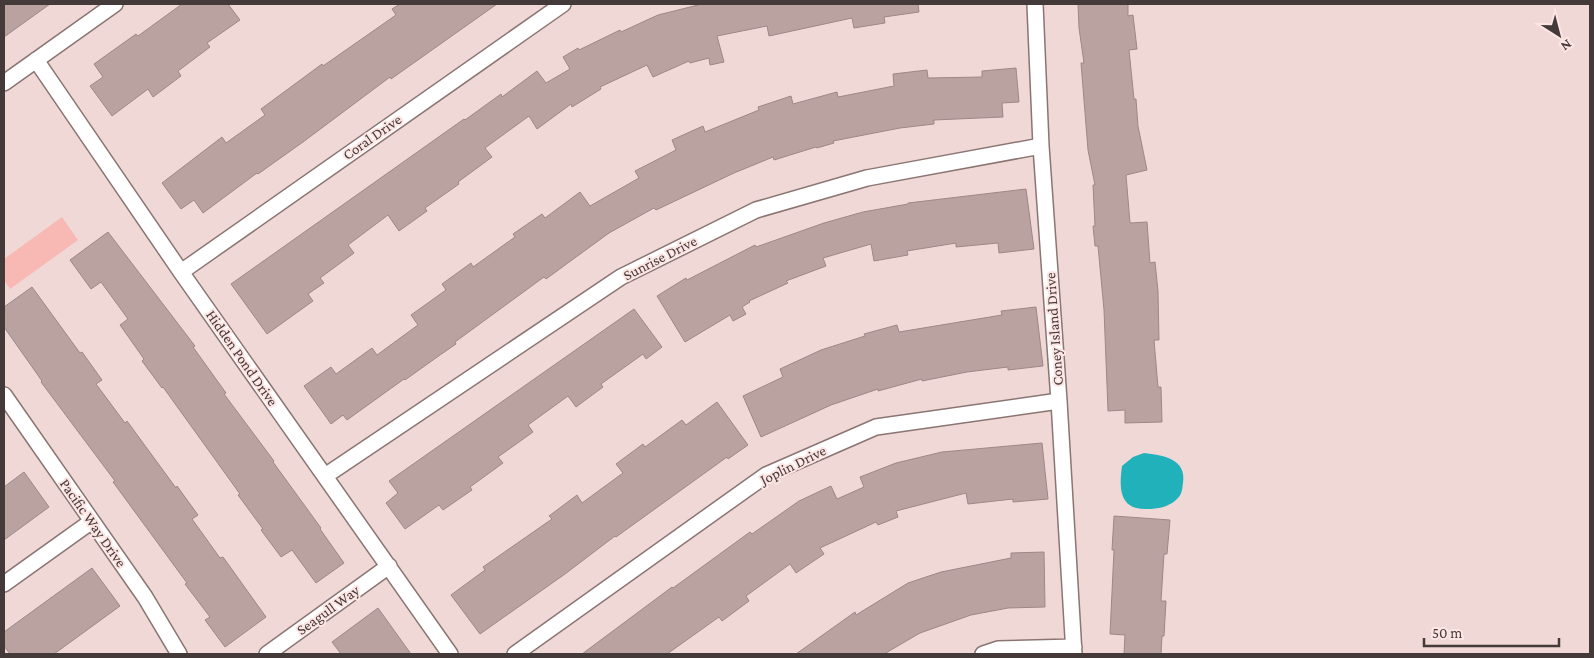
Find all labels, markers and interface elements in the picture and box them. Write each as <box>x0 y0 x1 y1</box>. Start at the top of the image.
north arrow <box>1534 10 1584 60</box>
text: N <box>1558 36 1575 55</box>
street label: Coral Drive <box>340 111 405 163</box>
street label: Sunrise Drive <box>621 232 700 283</box>
street label: Coney Island Drive <box>1042 271 1067 386</box>
street label: Hidden Pond Drive <box>203 307 281 409</box>
street label: Joplin Drive <box>756 442 829 490</box>
street label: Pacific Way Drive <box>56 476 130 571</box>
street label: Seagull Way <box>294 582 363 639</box>
scale bar <box>1424 616 1559 648</box>
text: 50 m <box>1432 625 1462 641</box>

